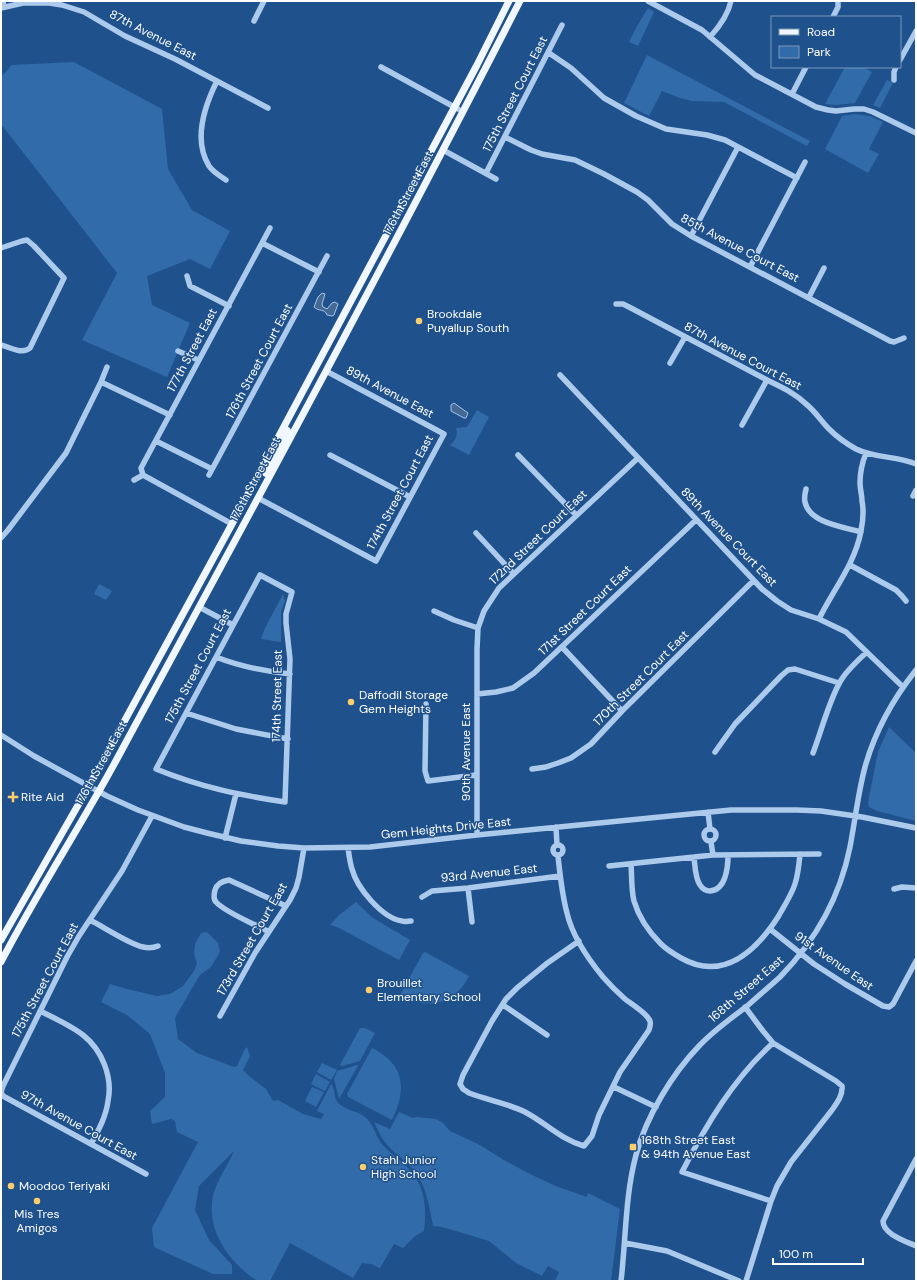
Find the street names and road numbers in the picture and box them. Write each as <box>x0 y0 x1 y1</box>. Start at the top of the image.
street label: 87th Avenue East <box>107 6 200 64</box>
street label: 175th Street Court East <box>479 33 551 155</box>
street label: 176th Street East <box>379 148 437 238</box>
street label: 85th Avenue Court East <box>678 210 802 286</box>
street label: 176th Street Court East <box>222 300 296 421</box>
street label: 177th Street East <box>163 305 221 395</box>
street label: 87th Avenue Court East <box>681 318 805 394</box>
street label: 89th Avenue East <box>343 362 437 422</box>
street label: 174th Street Court East <box>363 432 437 552</box>
street label: 176th Street East <box>226 434 284 524</box>
street label: 89th Avenue Court East <box>677 484 781 590</box>
street label: 172nd Street Court East <box>486 486 591 588</box>
street label: 171st Street Court East <box>535 561 635 659</box>
street label: 175th Street Court East <box>161 606 235 726</box>
street label: 170th Street Court East <box>590 627 692 729</box>
street label: 174th Street East <box>268 649 286 742</box>
street label: 90th Avenue East <box>458 703 474 801</box>
street label: 176th Street East <box>71 718 131 808</box>
street label: Gem Heights Drive East <box>380 813 512 843</box>
street label: 93rd Avenue East <box>440 860 538 886</box>
street label: 173rd Street Court East <box>213 879 291 998</box>
street label: 175th Street Court East <box>8 920 82 1040</box>
street label: 91st Avenue East <box>792 928 877 994</box>
street label: 168th Street East <box>705 952 787 1026</box>
street label: 97th Avenue Court East <box>18 1086 140 1164</box>

